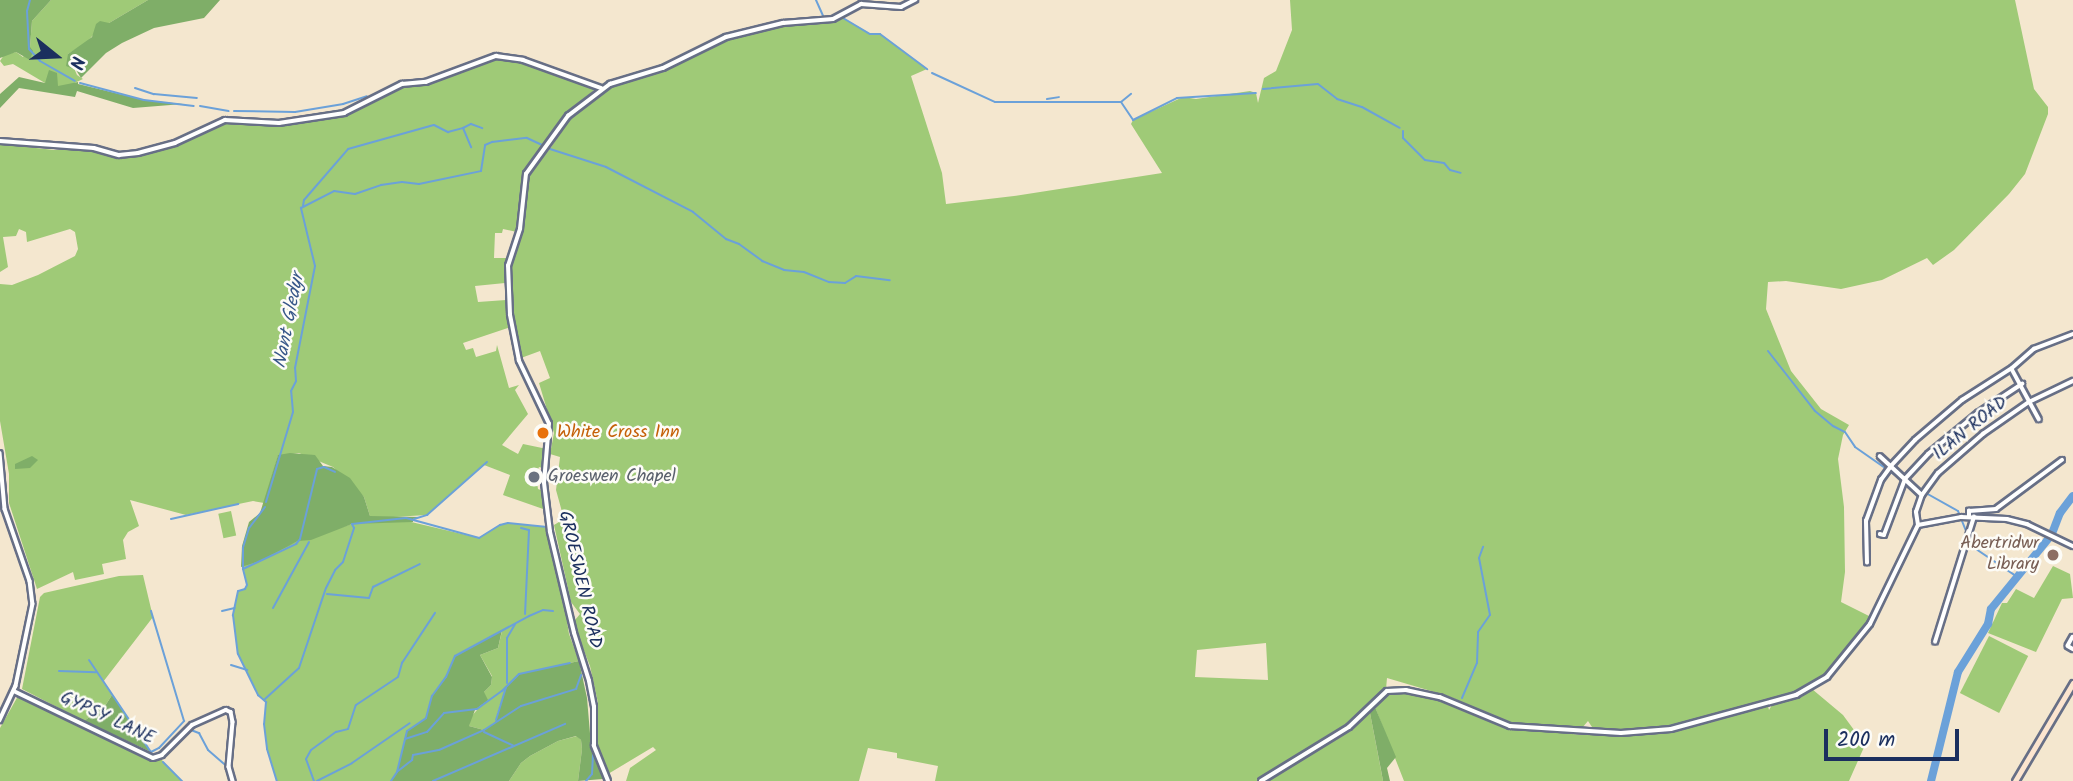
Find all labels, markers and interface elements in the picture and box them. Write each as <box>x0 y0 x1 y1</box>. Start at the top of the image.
north arrow <box>21 21 91 91</box>
text: N <box>60 52 92 73</box>
water label: Nant Gledyr <box>270 272 310 370</box>
street label: ILAN ROAD <box>1929 392 2013 466</box>
place label: White Cross Inn <box>557 422 680 444</box>
marker: White Cross Inn <box>535 425 551 441</box>
place label: Groeswen Chapel <box>548 466 676 488</box>
marker: Groeswen Chapel <box>526 469 542 485</box>
street label: GROESWEN ROAD <box>553 509 605 651</box>
place label: Abertridwr Library <box>1960 534 2039 576</box>
marker: Abertridwr Library <box>2045 547 2061 563</box>
street label: GYPSY LANE <box>56 688 158 750</box>
scale bar <box>1828 714 1963 758</box>
text: 200 m <box>1837 724 1895 757</box>

